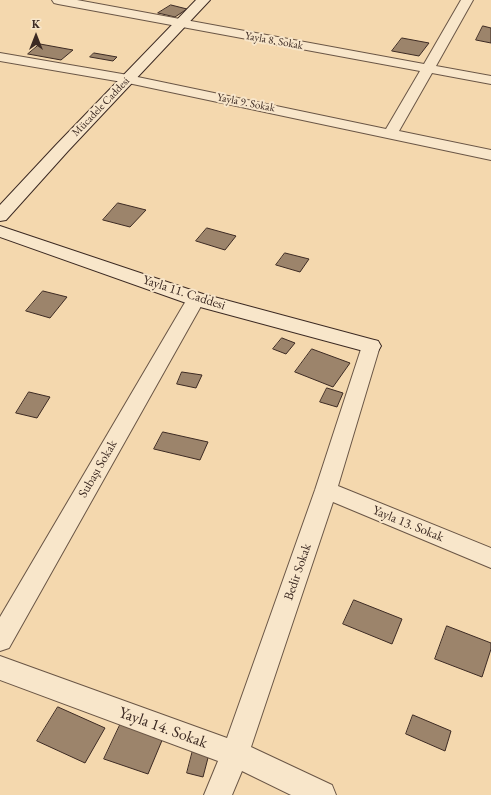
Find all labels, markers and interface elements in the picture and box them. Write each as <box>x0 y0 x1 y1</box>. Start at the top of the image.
north arrow <box>16 16 56 56</box>
text: K <box>32 17 40 31</box>
street label: Yayla 8. Sokak <box>244 29 304 53</box>
street label: Mücadele Caddesi <box>69 75 133 139</box>
street label: Yayla 9. Sokak <box>216 91 276 115</box>
street label: Yayla 11. Caddesi <box>141 272 227 314</box>
street label: Subaşı Sokak <box>75 437 121 501</box>
street label: Yayla 13. Sokak <box>370 503 446 545</box>
street label: Bedir Sokak <box>281 542 315 602</box>
street label: Yayla 14. Sokak <box>116 703 210 753</box>

